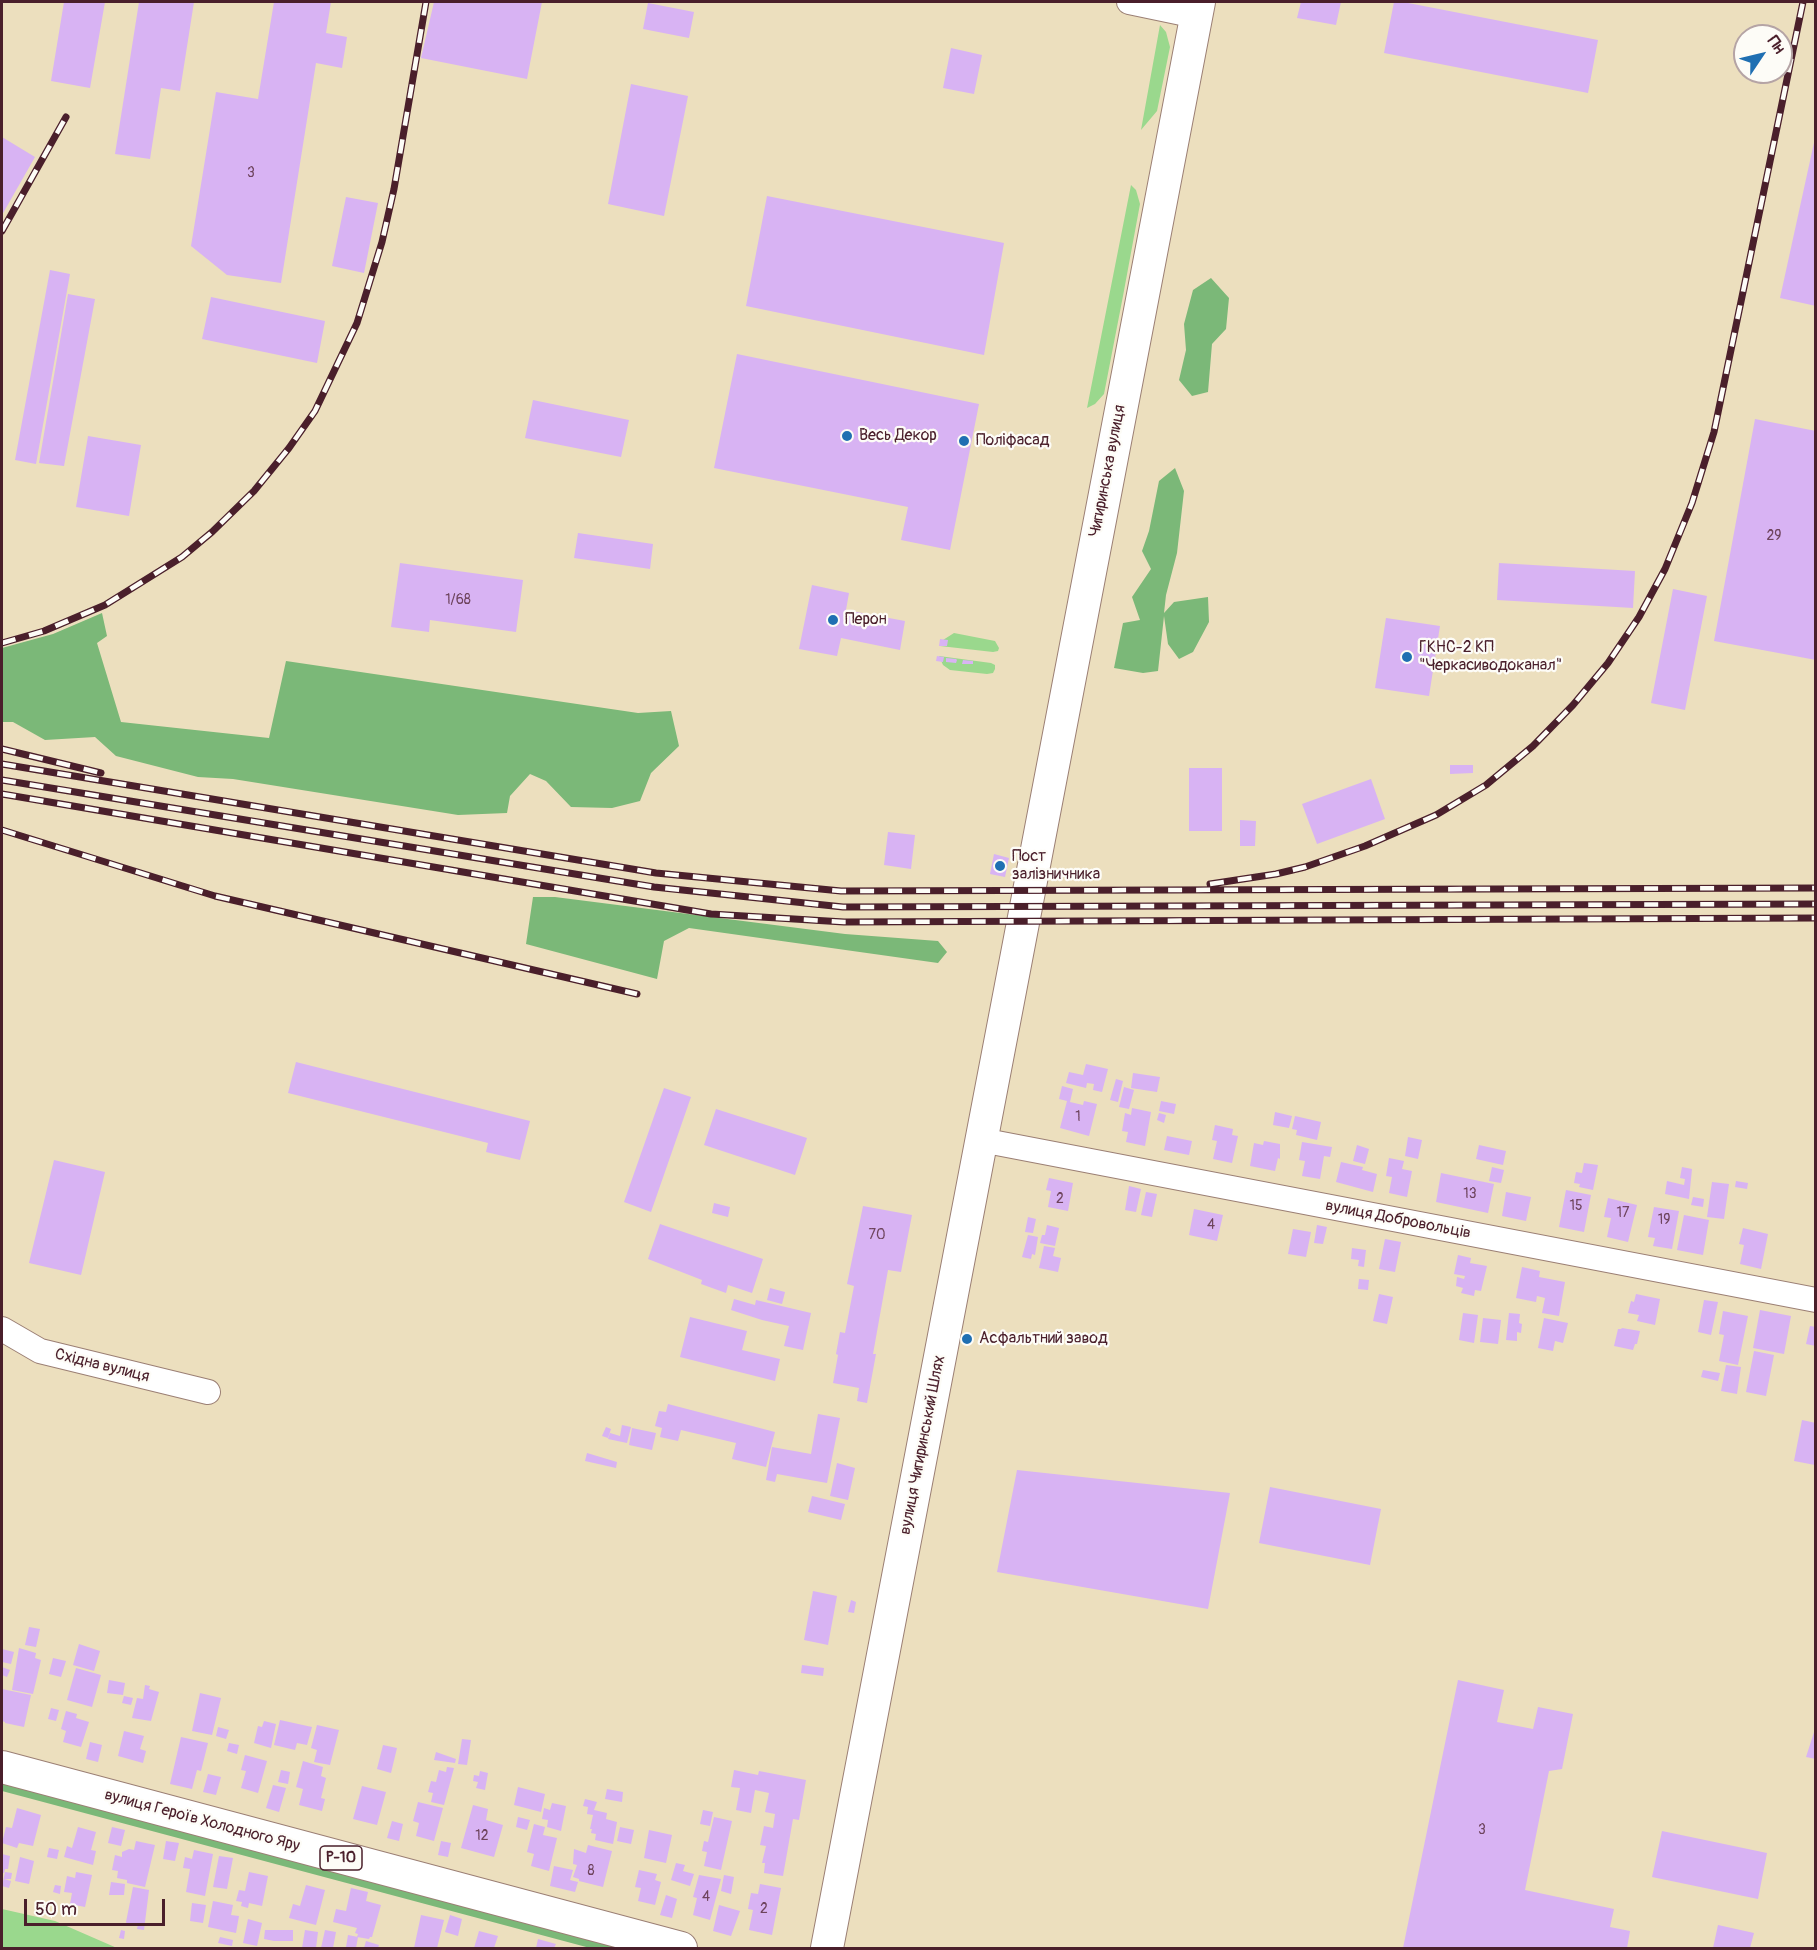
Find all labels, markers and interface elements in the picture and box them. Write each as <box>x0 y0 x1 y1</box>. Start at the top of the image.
north arrow <box>1733 24 1793 84</box>
text: Пн <box>1763 32 1789 58</box>
house number: 3 <box>247 165 255 181</box>
street label: Чигиринська вулиця <box>1086 403 1130 539</box>
place label: Весь Декор <box>859 426 937 446</box>
marker: Весь Декор <box>840 429 854 443</box>
place label: Поліфасад <box>976 431 1049 451</box>
marker: Поліфасад <box>957 434 971 448</box>
house number: 29 <box>1766 528 1782 544</box>
house number: 1/68 <box>445 592 471 608</box>
place label: Перон <box>845 610 887 630</box>
marker: Перон <box>826 613 840 627</box>
place label: ГКНС-2 КП "Черкасиводоканал" <box>1419 638 1562 676</box>
marker: ГКНС-2 КП "Черкасиводоканал" <box>1400 650 1414 664</box>
place label: Пост залізничника <box>1012 847 1100 885</box>
marker: Пост залізничника <box>993 859 1007 873</box>
house number: 1 <box>1075 1109 1081 1125</box>
house number: 13 <box>1463 1186 1477 1202</box>
house number: 2 <box>1056 1191 1064 1207</box>
street label: вулиця Добровольців <box>1324 1196 1472 1244</box>
house number: 15 <box>1569 1198 1583 1214</box>
house number: 17 <box>1617 1205 1629 1221</box>
house number: 19 <box>1658 1212 1670 1228</box>
house number: 4 <box>1207 1217 1215 1233</box>
house number: 70 <box>869 1227 885 1243</box>
place label: Асфальтний завод <box>979 1329 1108 1349</box>
marker: Асфальтний завод <box>960 1332 974 1346</box>
street label: Східна вулиця <box>53 1345 151 1387</box>
street label: вулиця Чигиринський Шлях <box>896 1354 950 1536</box>
street label: вулиця Героїв Холодного Яру <box>102 1786 302 1856</box>
house number: 3 <box>1478 1822 1486 1838</box>
house number: 12 <box>475 1828 489 1844</box>
road number: Р-10 <box>320 1846 362 1870</box>
house number: 8 <box>587 1863 595 1879</box>
scale bar <box>27 1887 168 1925</box>
house number: 4 <box>702 1889 710 1905</box>
text: 50 m <box>35 1898 77 1921</box>
house number: 2 <box>760 1901 768 1917</box>

